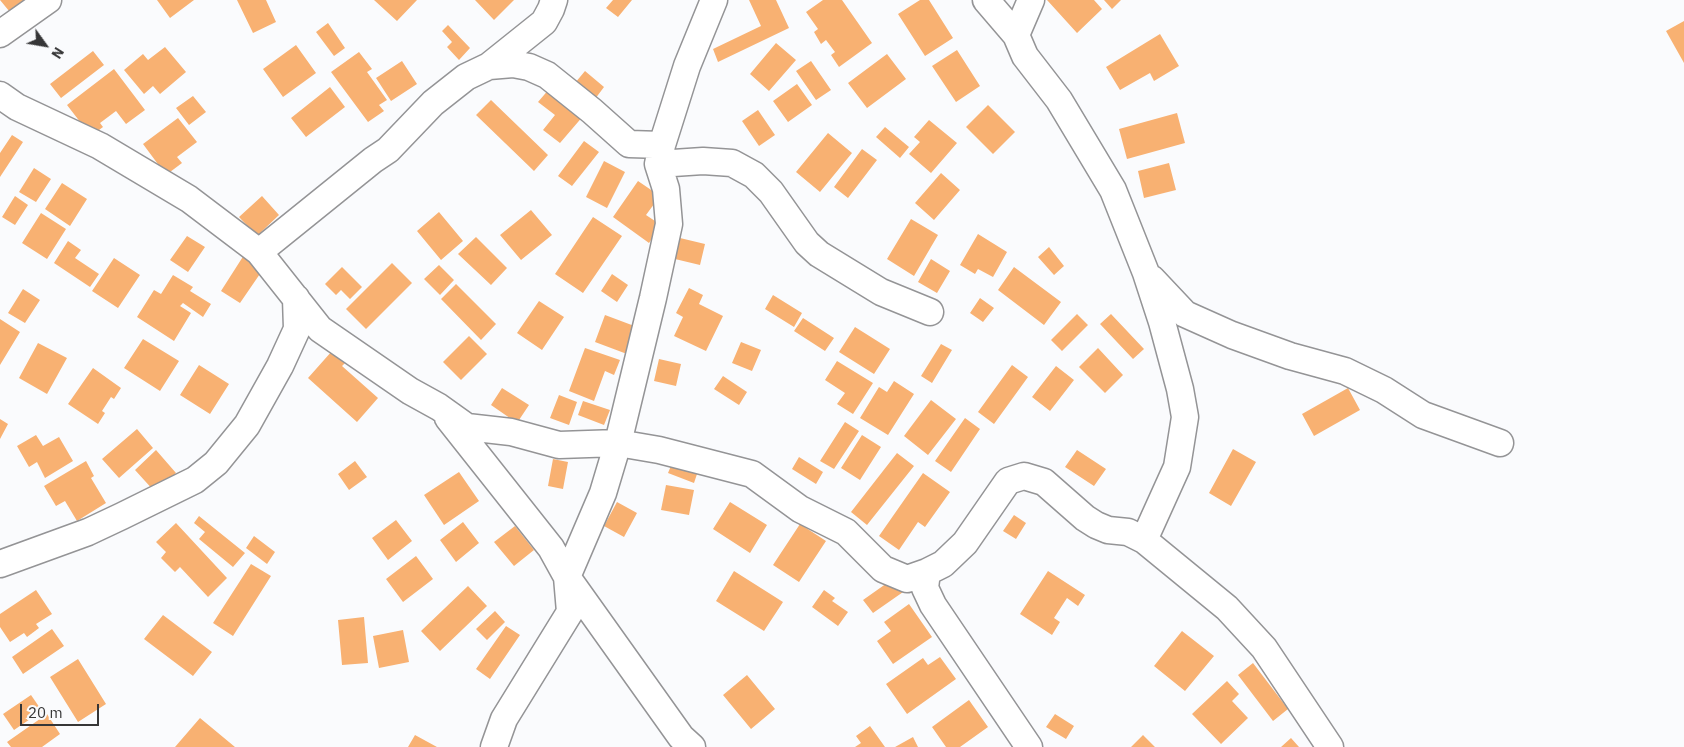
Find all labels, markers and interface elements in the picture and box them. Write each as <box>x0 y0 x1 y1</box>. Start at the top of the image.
north arrow <box>20 20 70 70</box>
text: N <box>47 44 68 62</box>
scale bar <box>22 694 101 726</box>
text: 20 m <box>28 703 63 722</box>

